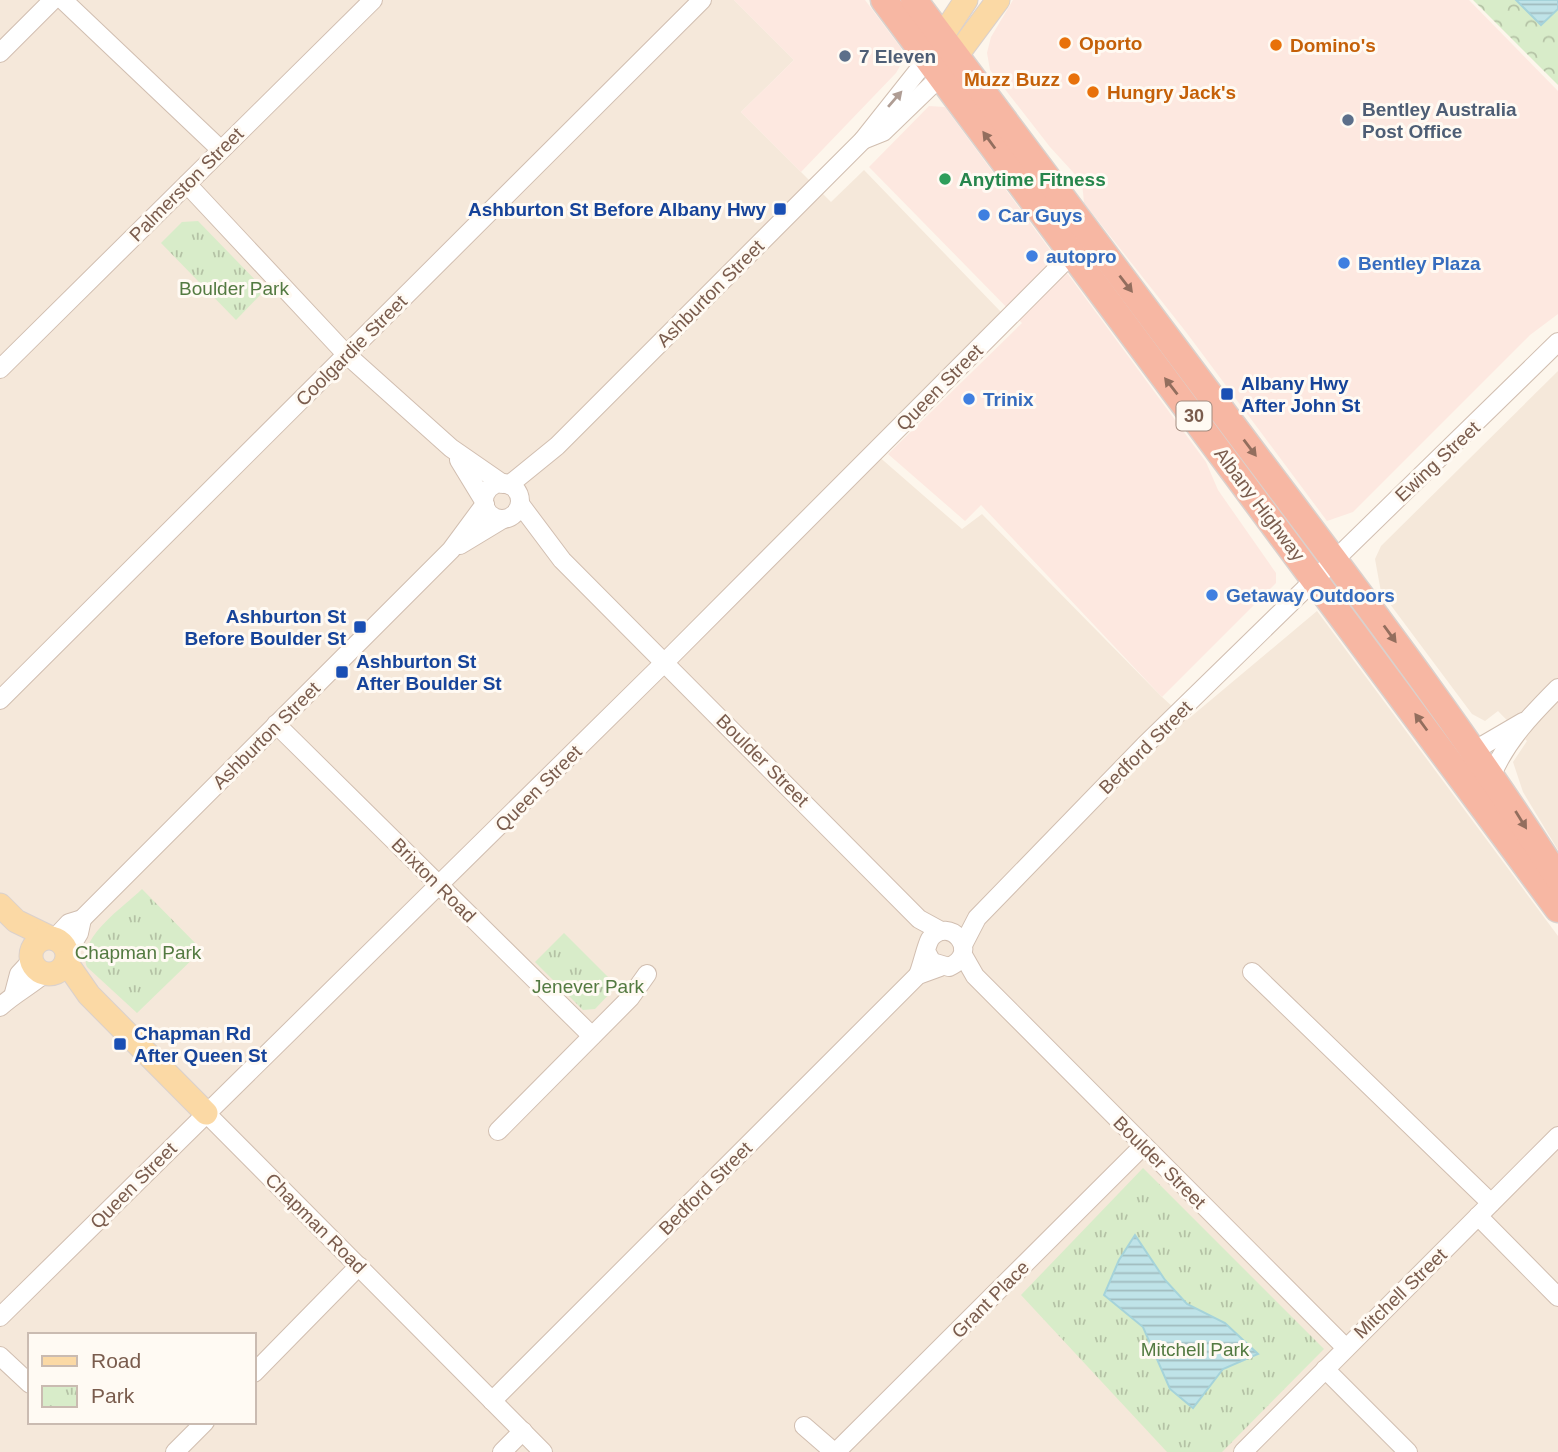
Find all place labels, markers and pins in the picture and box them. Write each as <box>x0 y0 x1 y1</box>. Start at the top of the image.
place label: Oporto <box>1079 33 1142 54</box>
marker: Oporto <box>1057 35 1073 51</box>
place label: Domino's <box>1290 35 1376 56</box>
marker: Domino's <box>1268 37 1284 53</box>
place label: 7 Eleven <box>859 46 936 67</box>
marker: 7 Eleven <box>837 48 853 64</box>
place label: Muzz Buzz <box>964 69 1060 90</box>
marker: Muzz Buzz <box>1066 71 1082 87</box>
place label: Hungry Jack's <box>1107 82 1236 103</box>
marker: Hungry Jack's <box>1085 84 1101 100</box>
place label: Bentley Australia Post Office <box>1362 99 1517 142</box>
marker: Bentley Australia Post Office <box>1340 112 1356 128</box>
place label: Anytime Fitness <box>959 169 1106 190</box>
marker: Anytime Fitness <box>937 171 953 187</box>
place label: Ashburton St Before Albany Hwy <box>468 199 766 220</box>
marker: Ashburton St Before Albany Hwy <box>772 201 788 217</box>
place label: Car Guys <box>998 205 1082 226</box>
marker: Car Guys <box>976 207 992 223</box>
place label: autopro <box>1046 246 1117 267</box>
marker: autopro <box>1024 248 1040 264</box>
place label: Bentley Plaza <box>1358 253 1481 274</box>
marker: Bentley Plaza <box>1336 255 1352 271</box>
place label: Albany Hwy After John St <box>1241 373 1361 416</box>
marker: Albany Hwy After John St <box>1219 386 1235 402</box>
place label: Trinix <box>983 389 1034 410</box>
marker: Trinix <box>961 391 977 407</box>
place label: Getaway Outdoors <box>1226 585 1395 606</box>
marker: Getaway Outdoors <box>1204 587 1220 603</box>
place label: Ashburton St Before Boulder St <box>184 606 347 649</box>
marker: Ashburton St Before Boulder St <box>352 619 368 635</box>
place label: Ashburton St After Boulder St <box>356 651 502 694</box>
marker: Ashburton St After Boulder St <box>334 664 350 680</box>
place label: Chapman Rd After Queen St <box>134 1023 268 1066</box>
marker: Chapman Rd After Queen St <box>112 1036 128 1052</box>

